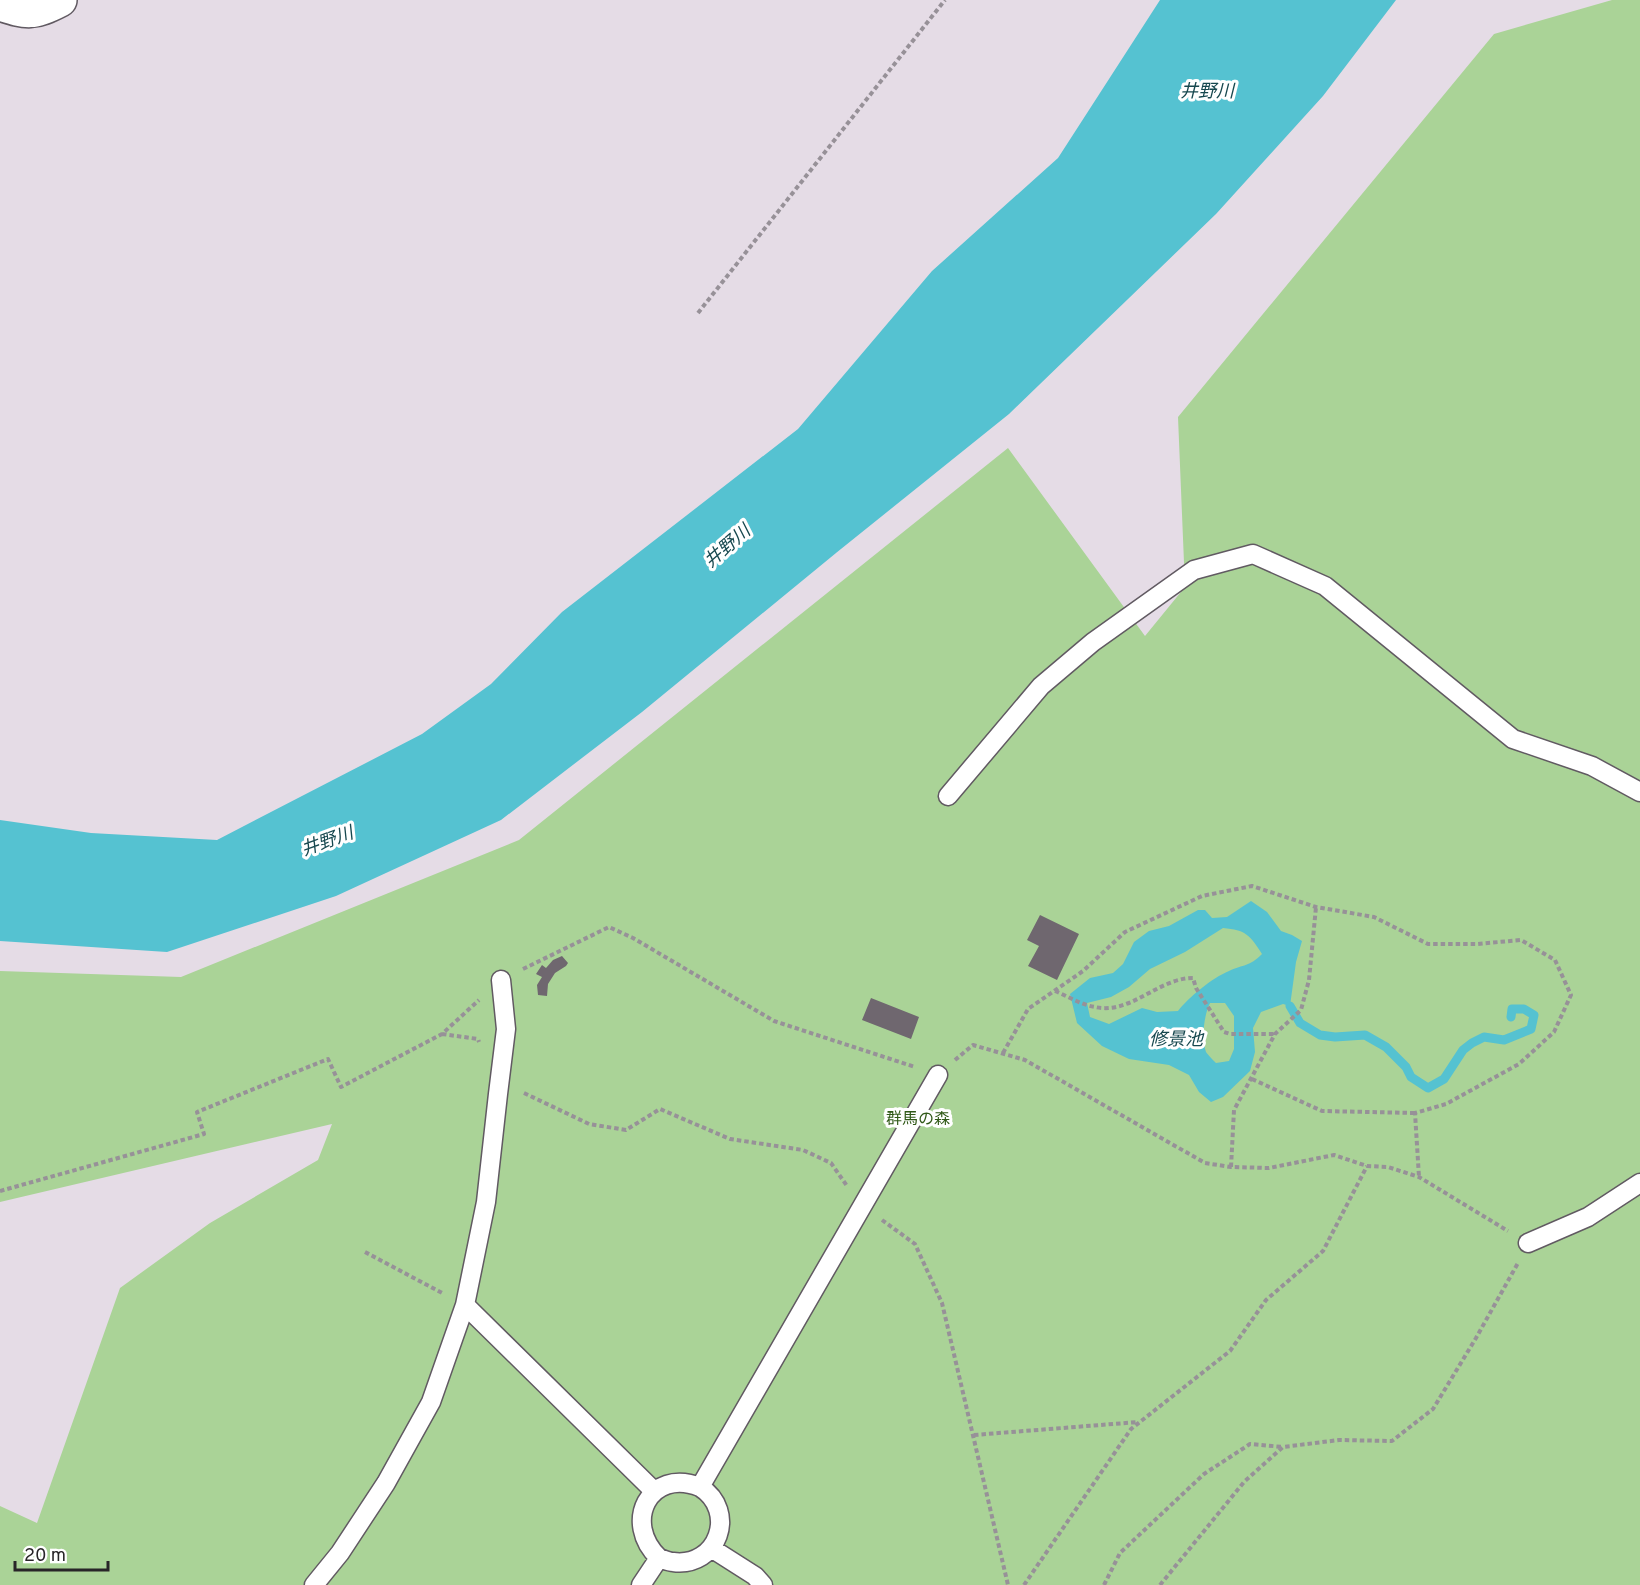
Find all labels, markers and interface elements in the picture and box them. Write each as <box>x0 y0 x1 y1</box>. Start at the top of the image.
water label: 井野川 <box>1180 81 1236 104</box>
water label: 井野川 <box>700 519 757 574</box>
water label: 井野川 <box>298 822 359 862</box>
water label: 修景池 <box>1149 1029 1205 1052</box>
park label: 群馬の森 <box>886 1110 950 1130</box>
scale bar <box>15 1534 108 1572</box>
text: 20 m <box>24 1545 66 1568</box>

